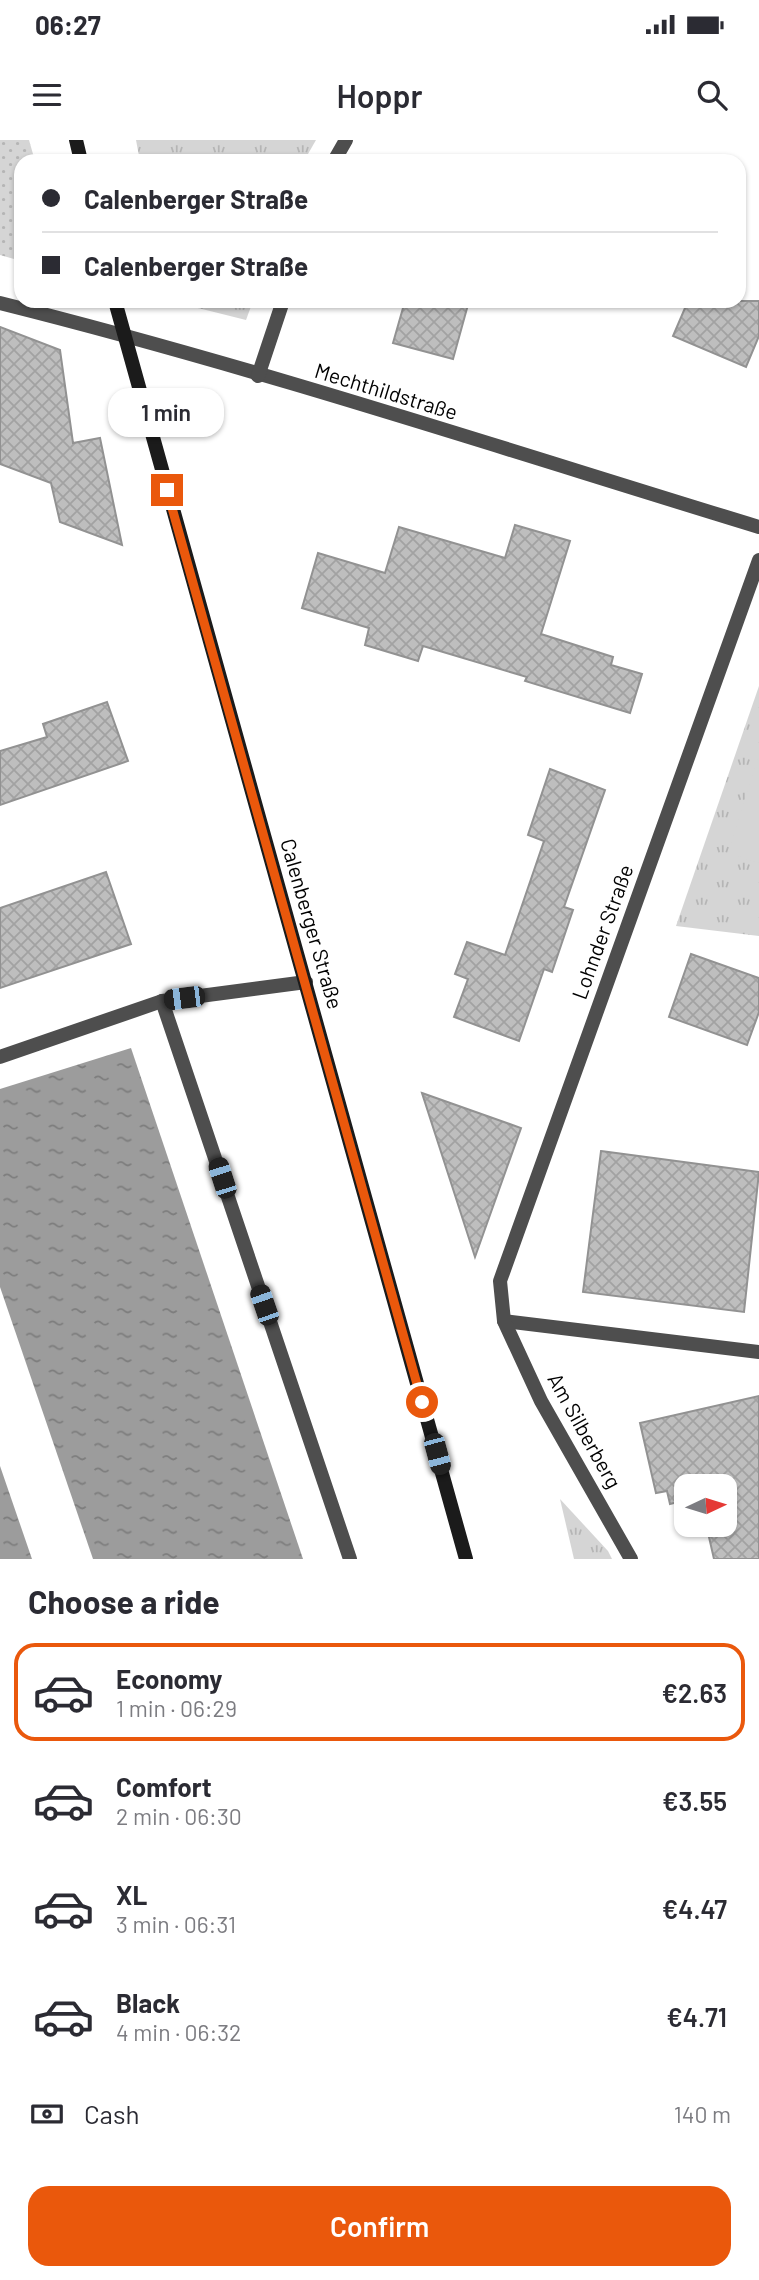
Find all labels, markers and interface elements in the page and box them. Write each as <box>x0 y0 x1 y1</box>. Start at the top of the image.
text: 06:27 <box>35 9 101 40</box>
icon: menu <box>28 76 66 114</box>
text: Hoppr <box>336 76 423 114</box>
icon: search <box>693 76 731 114</box>
text: Calenberger Straße <box>84 183 308 214</box>
text: Calenberger Straße <box>84 250 308 281</box>
street label: Mechthildstraße <box>312 357 461 424</box>
callout: 1 min <box>109 388 225 438</box>
text: 1 min <box>141 398 191 426</box>
route end <box>151 474 183 506</box>
street label: Calenberger Straße <box>276 836 349 1012</box>
street label: Lohnder Straße <box>566 861 638 1002</box>
car <box>162 985 207 1011</box>
car <box>206 1155 239 1201</box>
car <box>248 1282 281 1328</box>
street label: Am Silberberg <box>543 1368 627 1492</box>
route start <box>406 1386 438 1418</box>
car <box>422 1431 453 1477</box>
north arrow <box>674 1474 737 1536</box>
map controls <box>674 1474 737 1537</box>
text: Choose a ride <box>28 1582 220 1620</box>
icon: car <box>32 1661 95 1724</box>
text: Economy <box>116 1663 222 1694</box>
text: €2.63 <box>662 1677 727 1708</box>
text: 1 min · 06:29 <box>116 1694 237 1722</box>
icon: car <box>32 1769 95 1832</box>
text: Comfort <box>116 1771 212 1802</box>
text: €3.55 <box>662 1785 727 1816</box>
text: 2 min · 06:30 <box>116 1802 242 1830</box>
icon: car <box>32 1877 95 1940</box>
text: XL <box>116 1879 147 1910</box>
text: €4.47 <box>662 1893 727 1924</box>
text: 3 min · 06:31 <box>116 1910 236 1938</box>
icon: car <box>32 1985 95 2048</box>
text: Black <box>116 1987 180 2018</box>
text: €4.71 <box>666 2001 727 2032</box>
text: 4 min · 06:32 <box>116 2018 241 2046</box>
icon: cash <box>28 2095 66 2133</box>
text: Cash <box>84 2098 139 2129</box>
text: 140 m <box>674 2100 731 2128</box>
button: Confirm <box>28 2186 731 2266</box>

